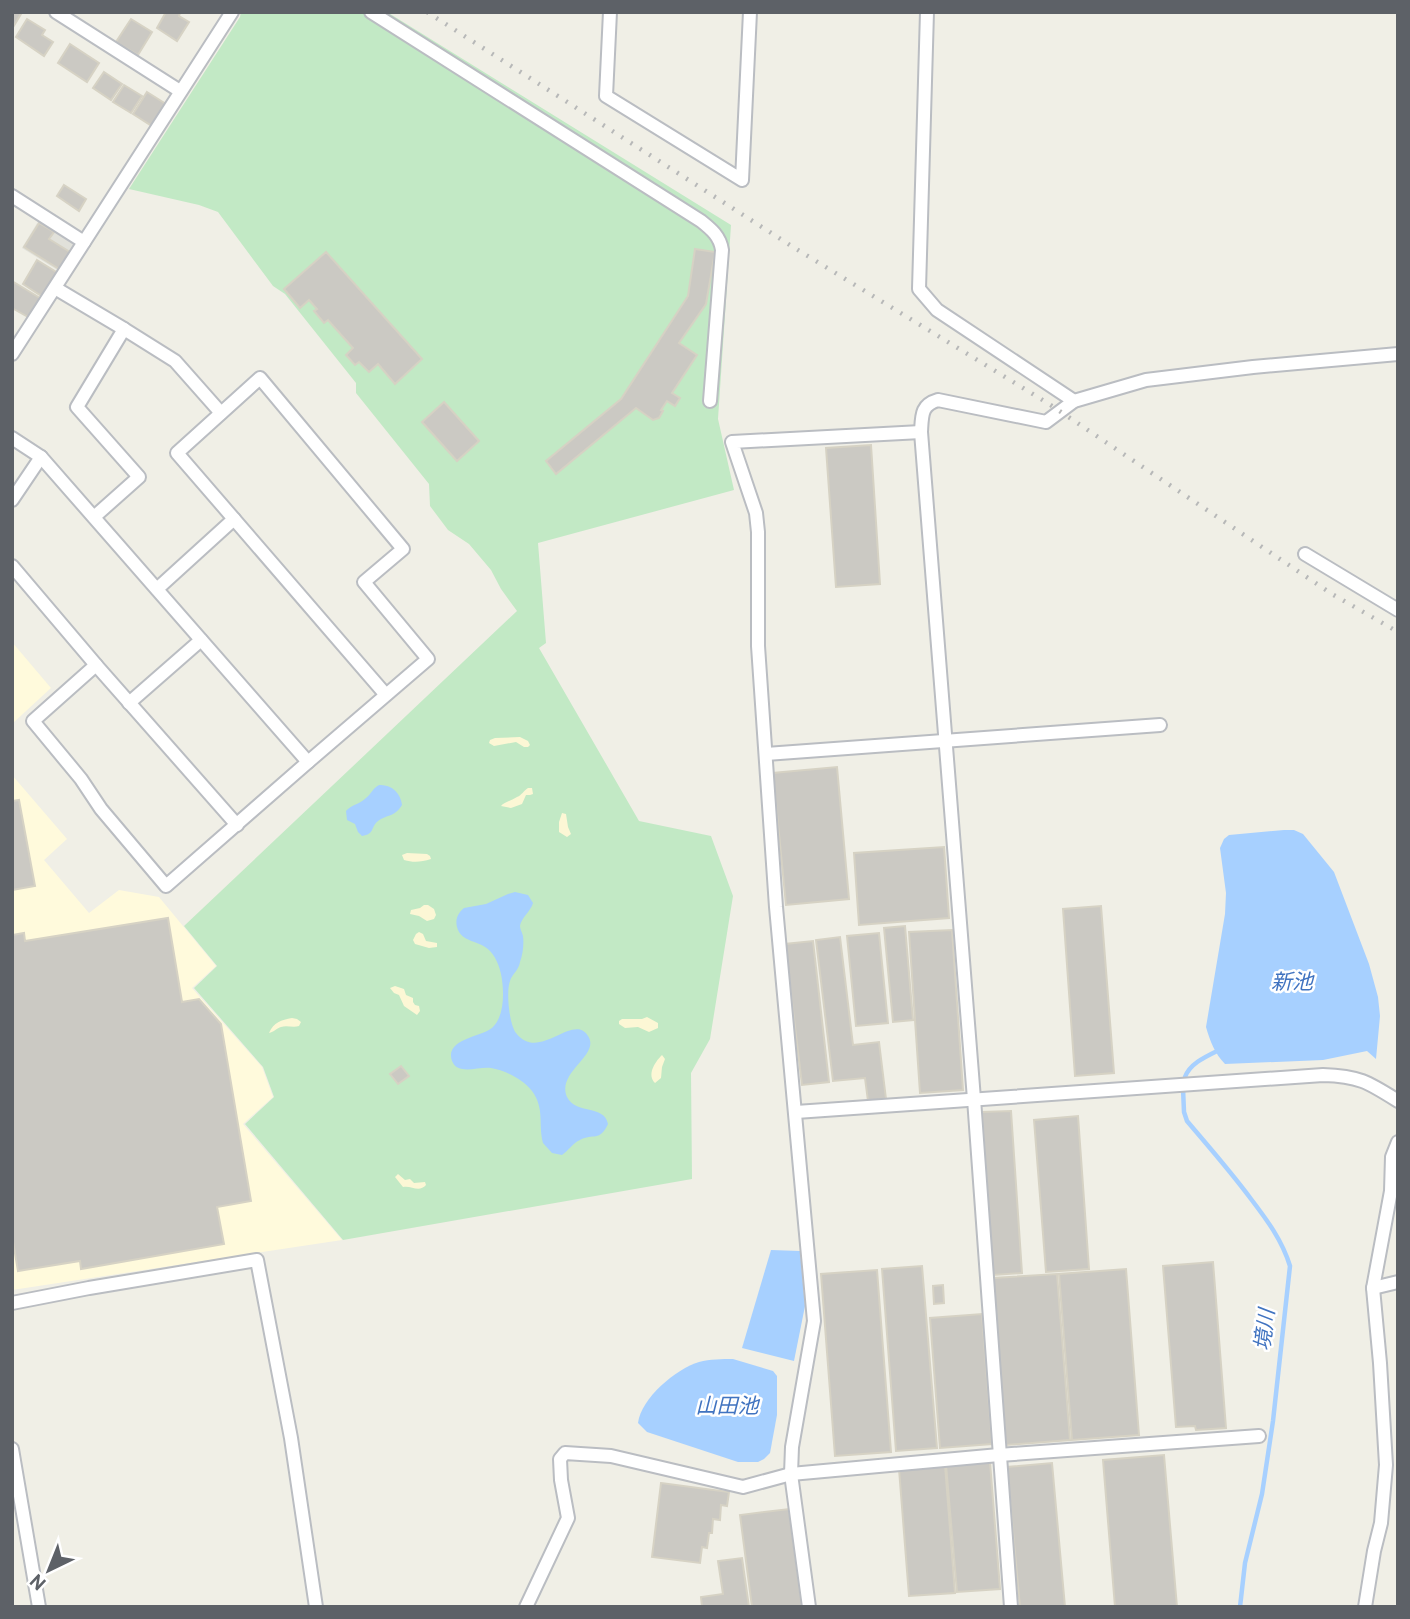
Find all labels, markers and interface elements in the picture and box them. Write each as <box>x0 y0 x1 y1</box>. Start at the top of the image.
water label: 新池 <box>1271 970 1315 997</box>
water label: 境川 <box>1250 1306 1282 1352</box>
water label: 山田池 <box>696 1394 760 1421</box>
north arrow <box>14 1535 84 1605</box>
text: N <box>26 1568 52 1594</box>

